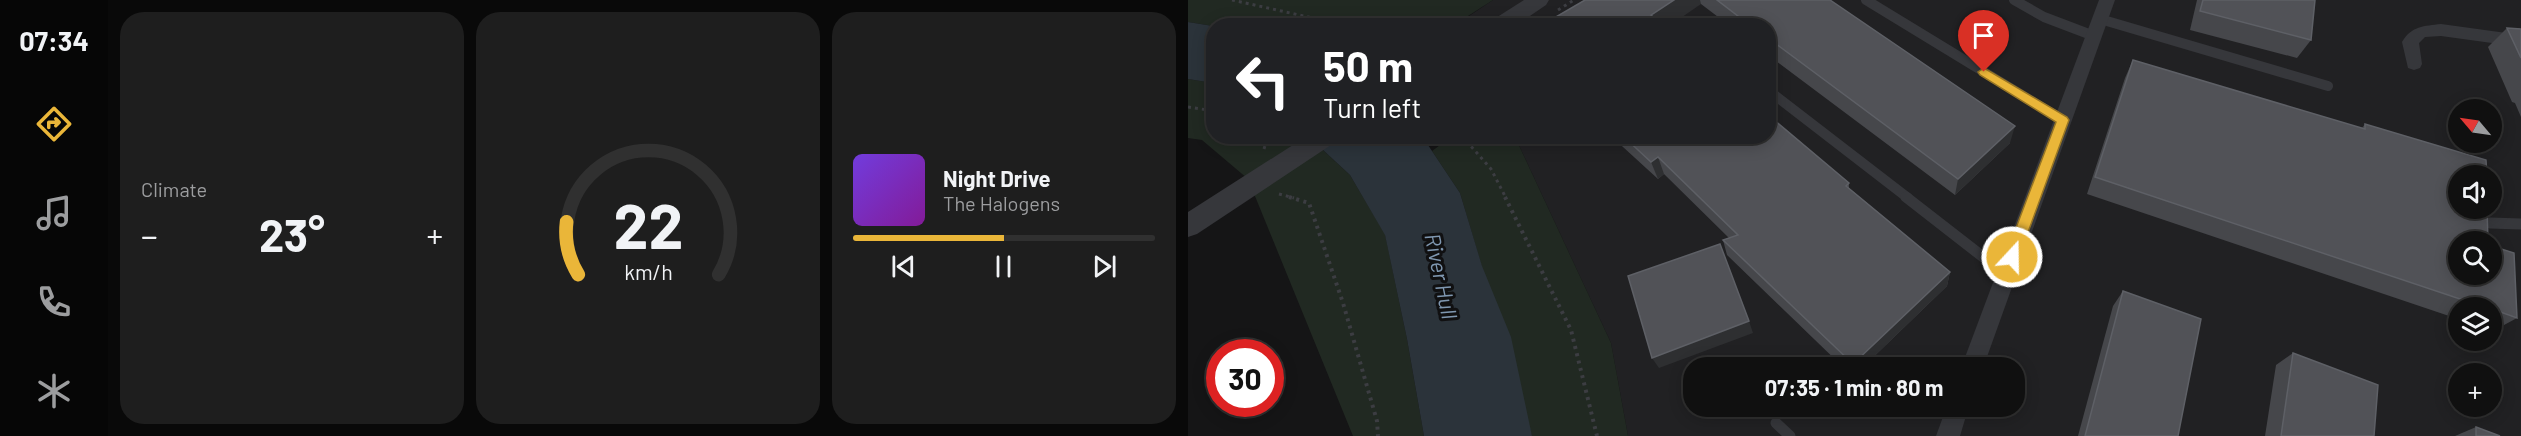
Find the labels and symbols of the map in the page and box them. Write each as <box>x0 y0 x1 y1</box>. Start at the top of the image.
pin <box>1958 10 2009 72</box>
north arrow <box>2448 99 2502 153</box>
position arrow <box>1980 225 2044 289</box>
water label: River Hull <box>1420 231 1464 321</box>
speed limit sign: 30 <box>1206 339 1284 417</box>

